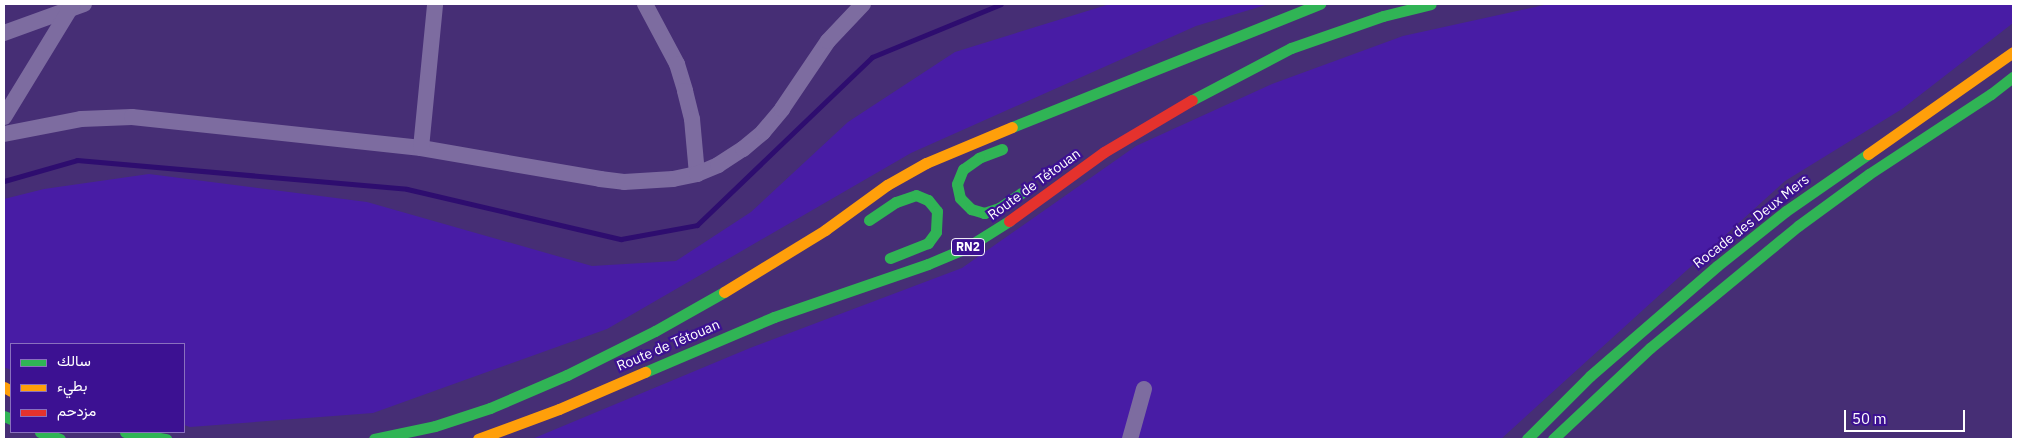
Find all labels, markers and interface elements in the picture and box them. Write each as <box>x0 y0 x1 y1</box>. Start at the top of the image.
street label: Route de Tétouan <box>984 145 1084 223</box>
street label: Rocade des Deux Mers <box>1690 170 1812 272</box>
road number: RN2 <box>950 238 986 256</box>
street label: Route de Tétouan <box>614 316 722 374</box>
legend <box>10 343 185 433</box>
text: سالك <box>57 351 91 370</box>
text: بطيء <box>57 376 87 395</box>
scale bar <box>1847 400 1968 432</box>
text: مزدحم <box>57 401 96 420</box>
text: 50 m <box>1852 409 1887 428</box>

